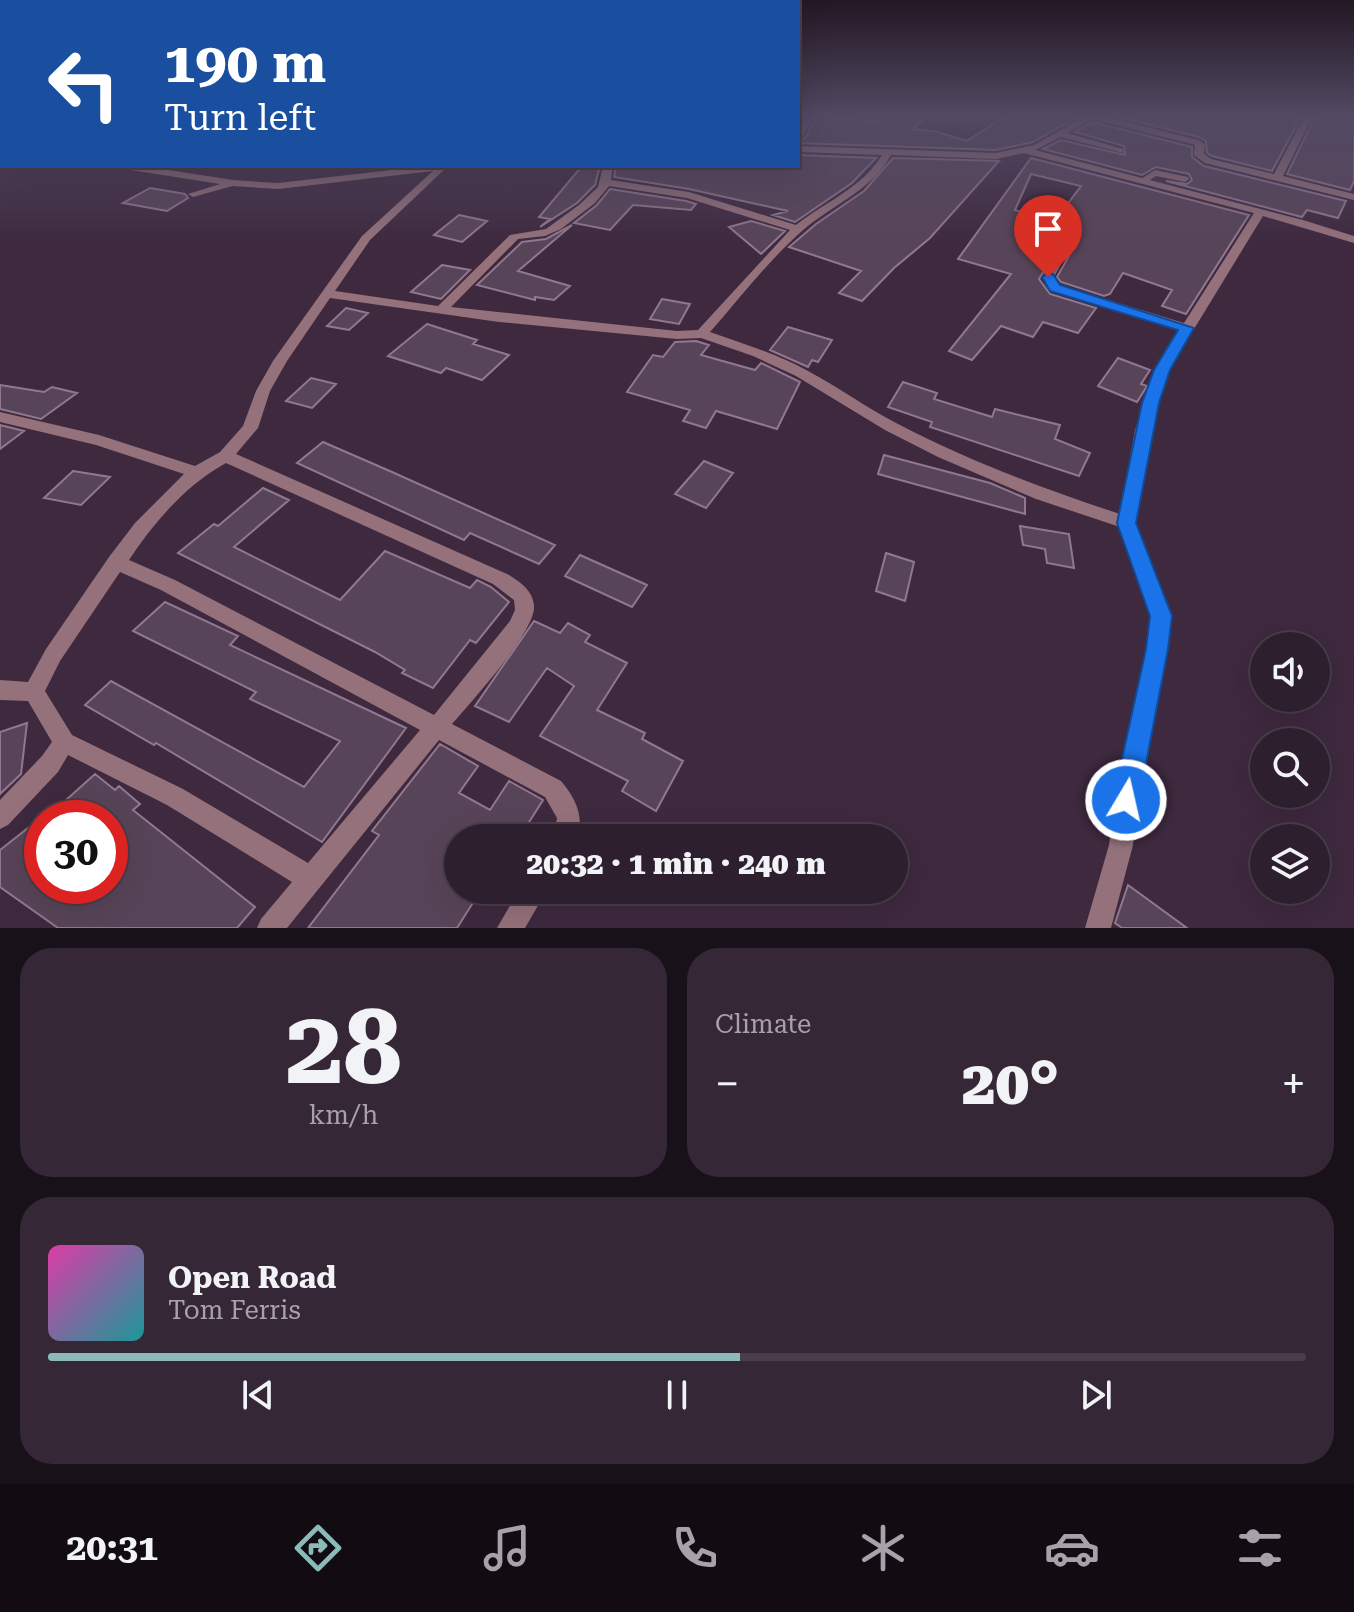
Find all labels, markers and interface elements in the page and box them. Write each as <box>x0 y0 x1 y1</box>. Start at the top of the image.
text: 190 m <box>164 30 326 96</box>
icon: left <box>32 32 136 136</box>
text: Turn left <box>164 97 316 139</box>
pin <box>1014 195 1082 277</box>
icon: arrive <box>1026 207 1070 251</box>
map controls <box>1250 632 1330 904</box>
button: sound <box>1250 632 1330 712</box>
button: search <box>1250 728 1330 808</box>
position arrow <box>1084 758 1168 842</box>
speed limit sign: 30 <box>24 800 128 904</box>
button: layers <box>1250 824 1330 904</box>
text: 20:32 · 1 min · 240 m <box>526 846 826 881</box>
text: 28 <box>285 987 402 1108</box>
text: Climate <box>715 1009 811 1039</box>
text: 20° <box>962 1048 1059 1119</box>
text: − <box>715 1058 740 1110</box>
text: + <box>1281 1058 1306 1110</box>
text: km/h <box>309 1100 378 1130</box>
text: Open Road <box>168 1260 336 1295</box>
text: Tom Ferris <box>168 1295 301 1325</box>
icon: previous <box>236 1373 280 1417</box>
icon: pause <box>655 1373 699 1417</box>
icon: next <box>1074 1373 1118 1417</box>
icon: directions <box>290 1520 346 1576</box>
icon: music <box>479 1520 535 1576</box>
icon: phone <box>667 1520 723 1576</box>
icon: climate <box>855 1520 911 1576</box>
icon: car <box>1044 1520 1100 1576</box>
icon: filters <box>1232 1520 1288 1576</box>
text: 20:31 <box>66 1527 158 1569</box>

